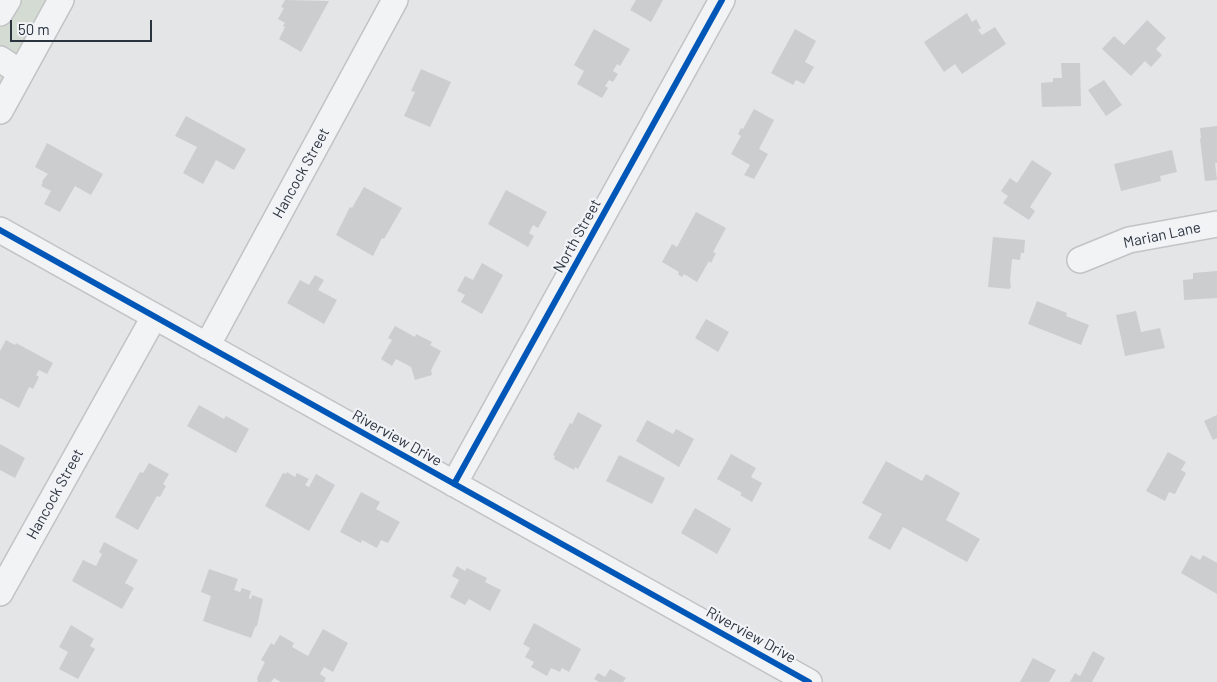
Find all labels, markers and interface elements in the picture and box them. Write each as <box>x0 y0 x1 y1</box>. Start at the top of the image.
scale bar <box>12 10 155 42</box>
text: 50 m <box>18 20 50 38</box>
street label: Hancock Street <box>269 125 333 221</box>
street label: North Street <box>549 196 605 276</box>
street label: Marian Lane <box>1122 218 1202 252</box>
street label: Riverview Drive <box>349 406 445 470</box>
street label: Hancock Street <box>23 446 87 542</box>
street label: Riverview Drive <box>703 603 799 667</box>

